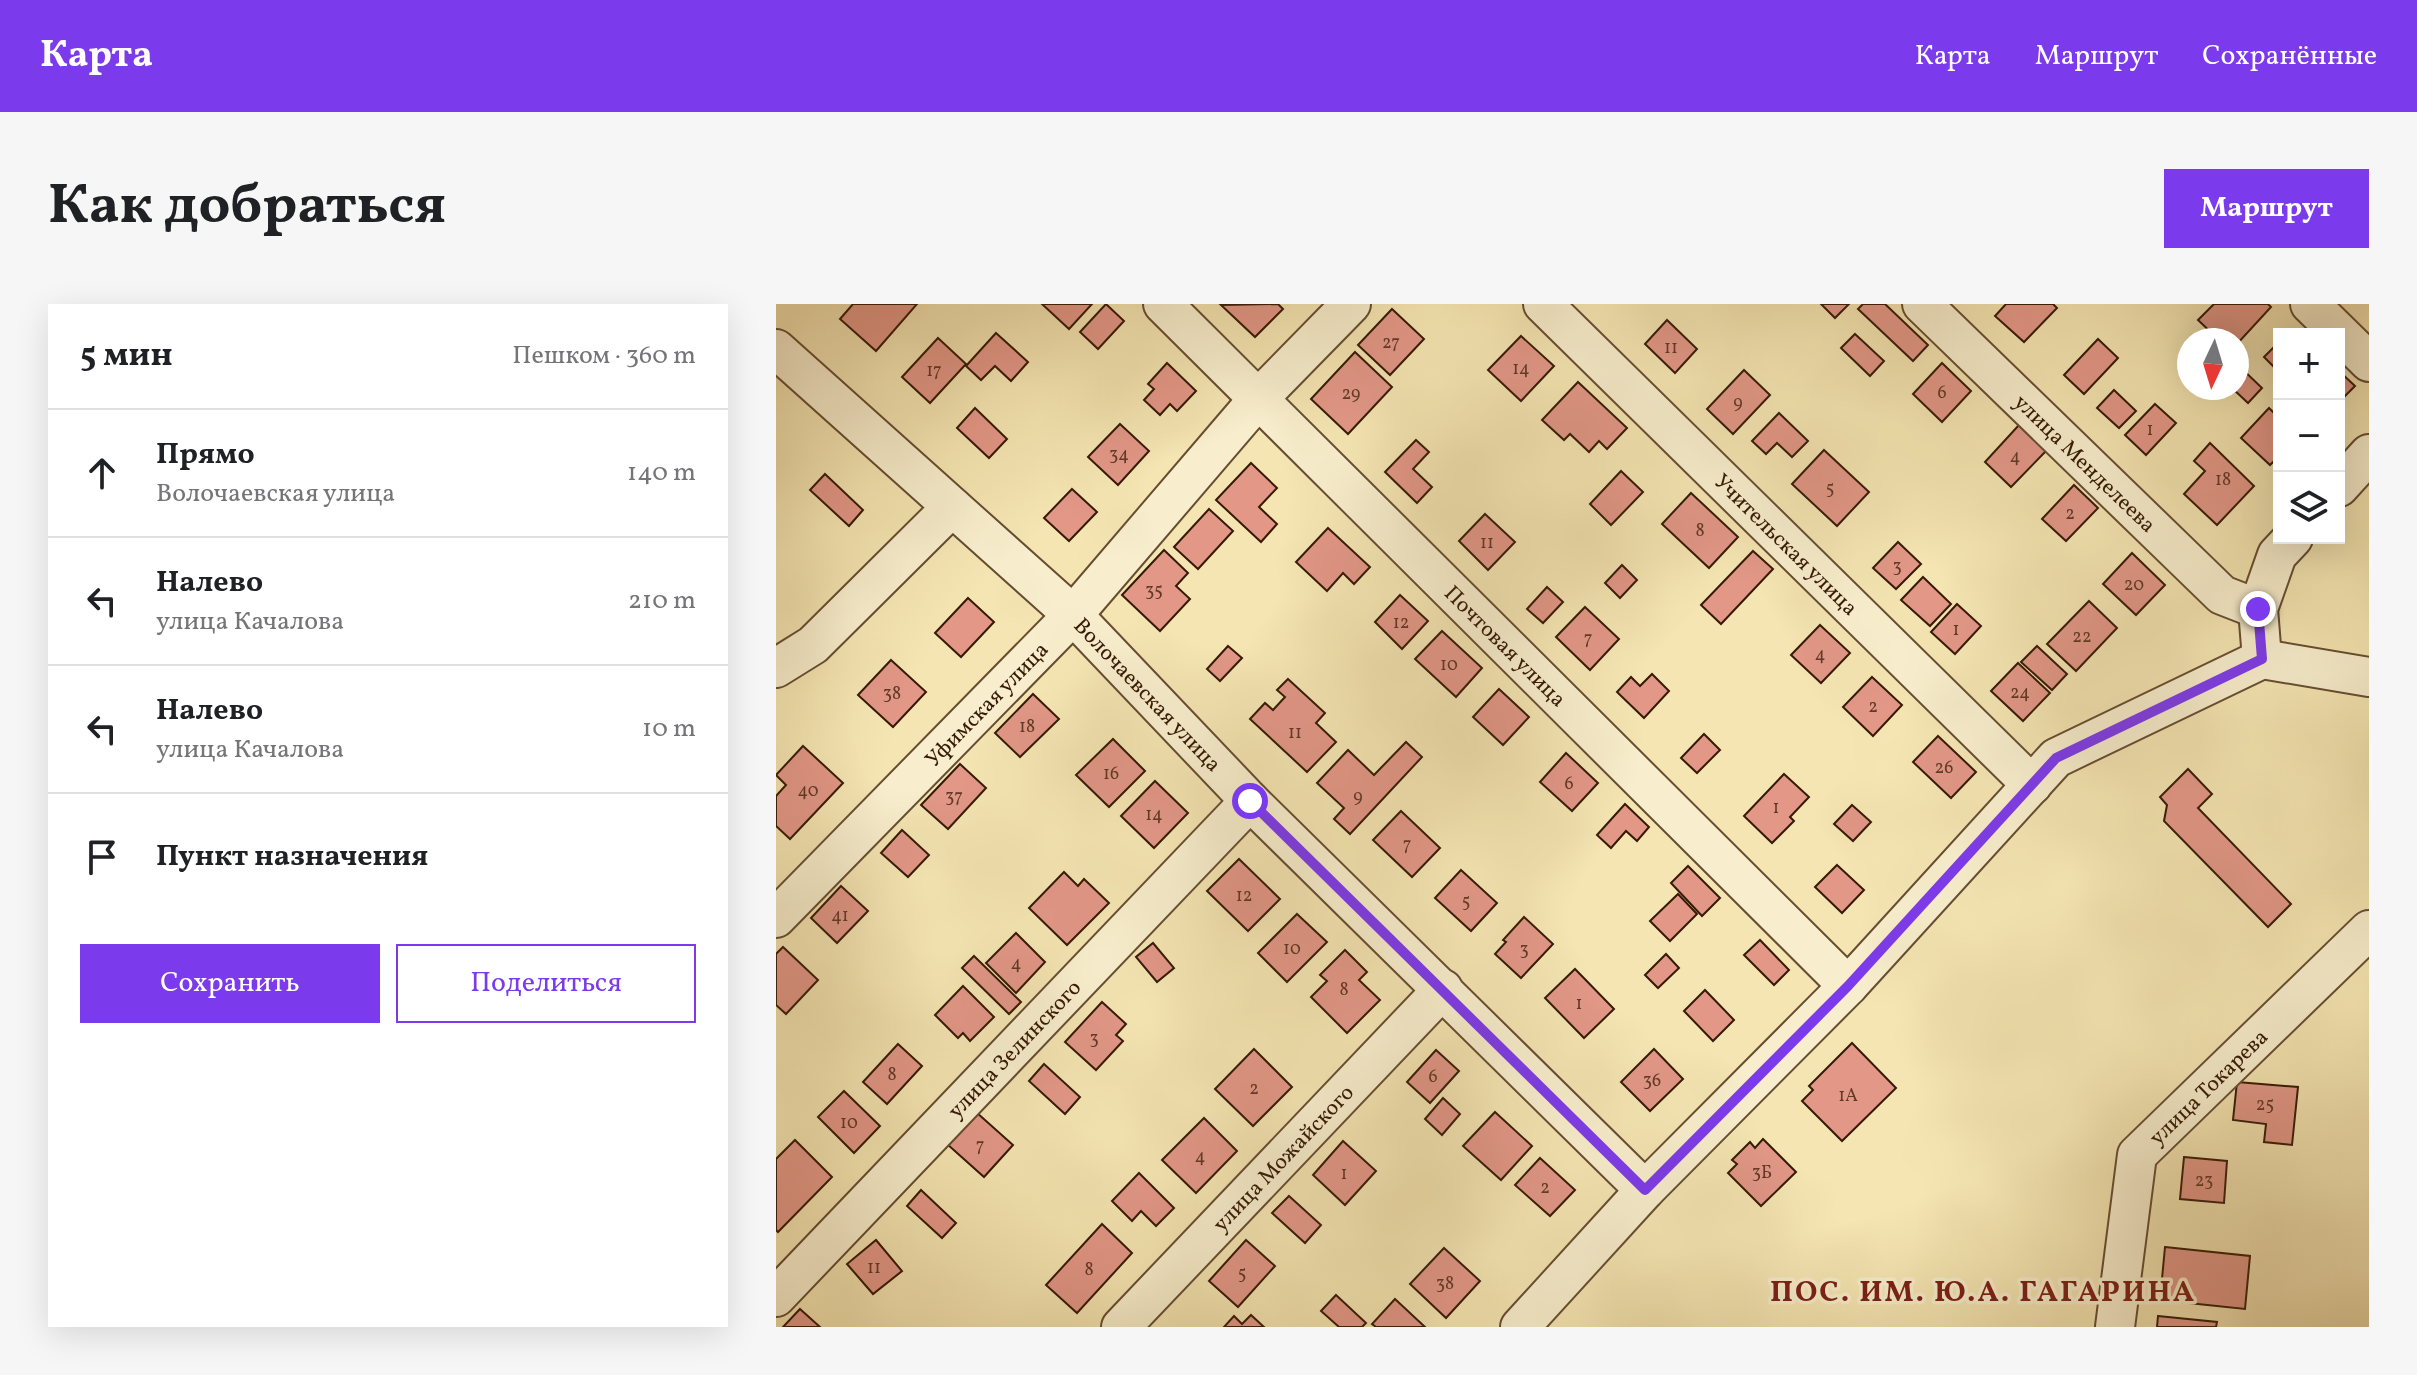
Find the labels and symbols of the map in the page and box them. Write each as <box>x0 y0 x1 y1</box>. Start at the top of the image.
north arrow <box>2177 328 2249 400</box>
house number: 27 <box>1382 331 1400 356</box>
house number: 11 <box>1664 336 1678 361</box>
house number: 14 <box>1512 357 1530 382</box>
house number: 17 <box>926 359 942 384</box>
house number: 6 <box>1937 381 1947 406</box>
house number: 29 <box>1342 382 1360 407</box>
street label: улица Менделеева <box>2006 388 2162 541</box>
house number: 9 <box>1733 391 1743 416</box>
house number: 1 <box>2147 418 2153 443</box>
house number: 34 <box>1109 443 1129 468</box>
house number: 4 <box>2010 445 2020 470</box>
street label: Учительская улица <box>1706 467 1864 624</box>
house number: 18 <box>2215 468 2231 493</box>
house number: 5 <box>1826 477 1834 502</box>
house number: 2 <box>2065 502 2075 527</box>
house number: 8 <box>1695 519 1705 544</box>
house number: 11 <box>1480 531 1494 556</box>
house number: 3 <box>1892 555 1902 580</box>
house number: 20 <box>2124 573 2144 598</box>
house number: 35 <box>1145 579 1163 604</box>
street label: Почтовая улица <box>1436 579 1572 715</box>
route end <box>2240 591 2276 627</box>
house number: 12 <box>1393 611 1409 636</box>
street label: Волочаевская улица <box>1065 612 1228 780</box>
house number: 1 <box>1953 618 1959 643</box>
house number: 22 <box>2072 625 2092 650</box>
house number: 7 <box>1584 627 1592 652</box>
street label: Уфимская улица <box>919 636 1057 775</box>
house number: 4 <box>1815 643 1825 668</box>
house number: 10 <box>1440 653 1458 678</box>
house number: 24 <box>2010 681 2030 706</box>
house number: 38 <box>883 682 901 707</box>
house number: 2 <box>1868 695 1878 720</box>
house number: 18 <box>1019 715 1035 740</box>
house number: 11 <box>1288 721 1302 746</box>
house number: 26 <box>1935 756 1953 781</box>
house number: 16 <box>1103 762 1119 787</box>
house number: 6 <box>1564 772 1574 797</box>
house number: 40 <box>797 779 819 804</box>
route start <box>1232 783 1268 819</box>
house number: 37 <box>945 785 963 810</box>
house number: 9 <box>1353 785 1363 810</box>
house number: 1 <box>1773 796 1779 821</box>
house number: 14 <box>1145 803 1163 828</box>
house number: 7 <box>1403 833 1411 858</box>
house number: 12 <box>1236 884 1252 909</box>
house number: 5 <box>1462 890 1470 915</box>
house number: 41 <box>831 904 849 929</box>
house number: 10 <box>1283 937 1301 962</box>
house number: 3 <box>1519 938 1529 963</box>
house number: 4 <box>1011 952 1021 977</box>
street label: улица Зелинского <box>942 974 1089 1126</box>
house number: 8 <box>1339 978 1349 1003</box>
house number: 1 <box>1576 992 1582 1017</box>
street label: улица Токарева <box>2143 1023 2276 1153</box>
house number: 3 <box>1089 1027 1099 1052</box>
house number: 8 <box>887 1063 897 1088</box>
house number: 6 <box>1428 1065 1438 1090</box>
house number: 36 <box>1643 1069 1661 1094</box>
house number: 2 <box>1249 1077 1259 1102</box>
street label: улица Можайского <box>1206 1079 1362 1240</box>
house number: 1А <box>1838 1084 1858 1109</box>
house number: 25 <box>2256 1093 2274 1118</box>
house number: 10 <box>840 1111 858 1136</box>
house number: 7 <box>976 1134 984 1159</box>
house number: 4 <box>1195 1145 1205 1170</box>
house number: 3Б <box>1752 1161 1772 1186</box>
house number: 1 <box>1341 1162 1347 1187</box>
house number: 23 <box>2195 1169 2213 1194</box>
house number: 2 <box>1540 1176 1550 1201</box>
house number: 11 <box>867 1256 881 1281</box>
house number: 8 <box>1084 1258 1094 1283</box>
house number: 5 <box>1238 1262 1246 1287</box>
house number: 38 <box>1436 1272 1454 1297</box>
district label: ПОС. ИМ. Ю.А. ГАГАРИНА <box>1770 1272 2196 1314</box>

